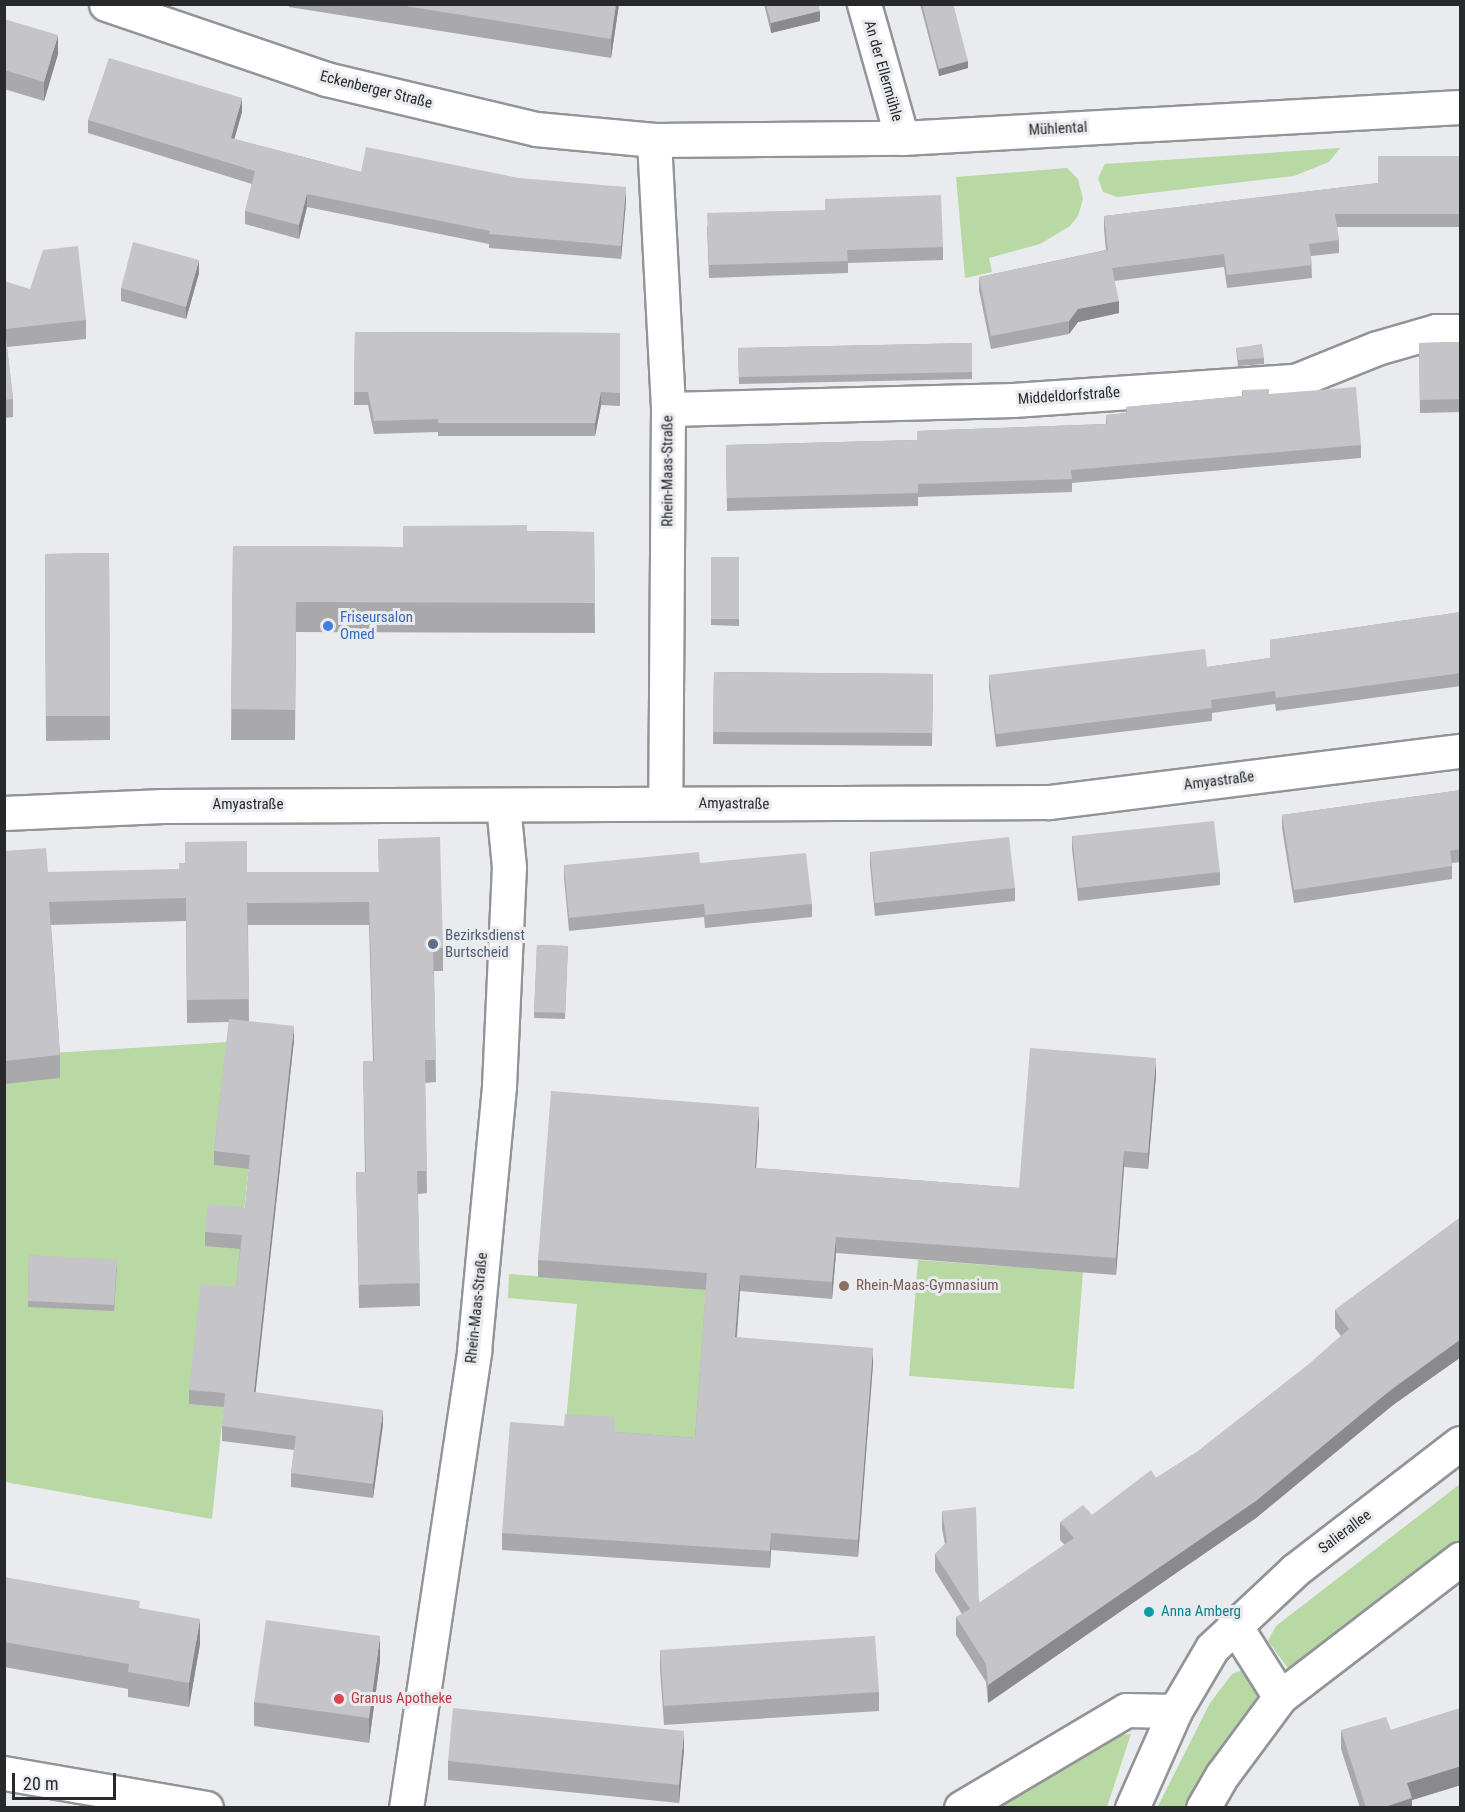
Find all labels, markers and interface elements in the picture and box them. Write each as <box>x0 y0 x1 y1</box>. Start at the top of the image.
street label: An der Ellermühle <box>860 19 906 123</box>
street label: Eckenberger Straße <box>318 67 434 113</box>
street label: Mühlental <box>1028 118 1088 140</box>
street label: Middeldorfstraße <box>1017 383 1121 409</box>
street label: Rhein-Maas-Straße <box>659 415 677 527</box>
place label: Friseursalon Omed <box>340 608 413 643</box>
marker: Friseursalon Omed <box>321 619 335 633</box>
street label: Amyastraße <box>1183 768 1255 794</box>
street label: Amyastraße <box>698 794 770 814</box>
street label: Amyastraße <box>213 796 283 814</box>
place label: Bezirksdienst Burtscheid <box>445 926 525 961</box>
marker: Bezirksdienst Burtscheid <box>426 937 440 951</box>
street label: Rhein-Maas-Straße <box>462 1252 492 1364</box>
place label: Rhein-Maas-Gymnasium <box>856 1277 999 1295</box>
marker: Rhein-Maas-Gymnasium <box>837 1279 851 1293</box>
street label: Salierallee <box>1315 1506 1375 1558</box>
place label: Anna Amberg <box>1161 1603 1241 1621</box>
marker: Anna Amberg <box>1142 1605 1156 1619</box>
place label: Granus Apotheke <box>351 1690 452 1708</box>
marker: Granus Apotheke <box>332 1692 346 1706</box>
scale bar <box>15 1761 118 1799</box>
text: 20 m <box>23 1773 58 1794</box>

